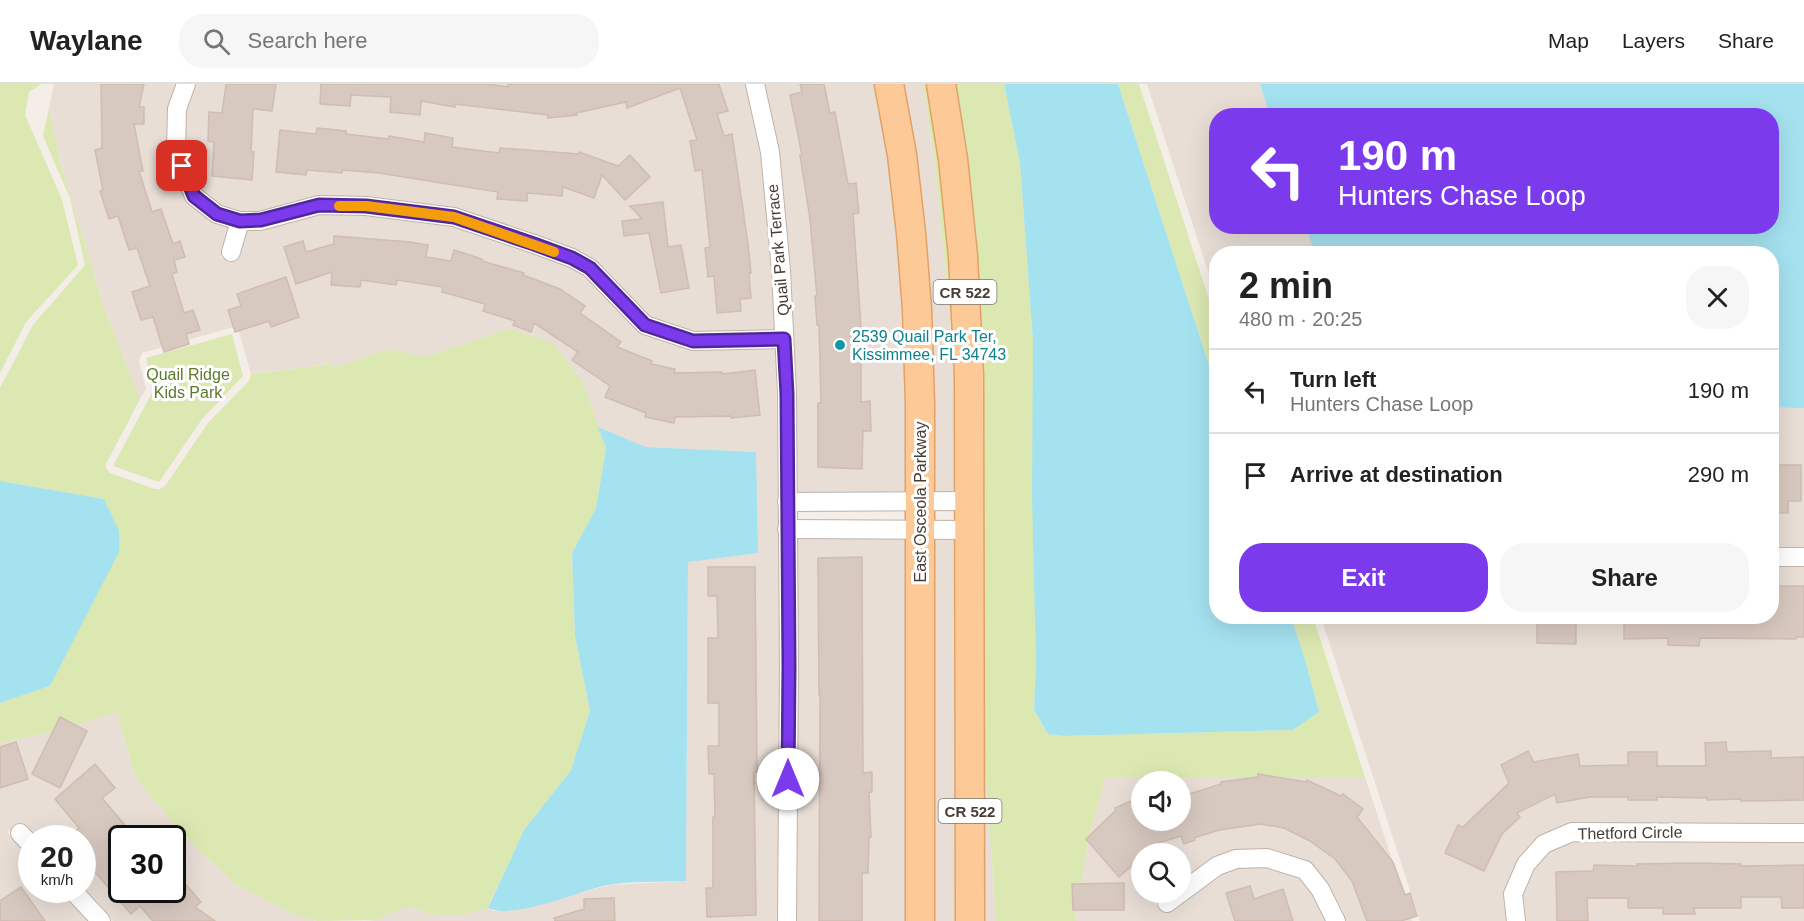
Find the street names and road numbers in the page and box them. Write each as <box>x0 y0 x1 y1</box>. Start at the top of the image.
street label: Quail Park Terrace <box>764 183 792 317</box>
road number: CR 522 <box>934 280 996 304</box>
street label: East Osceola Parkway <box>912 422 929 582</box>
road number: CR 522 <box>938 799 1002 823</box>
street label: Thetford Circle <box>1577 824 1683 842</box>

